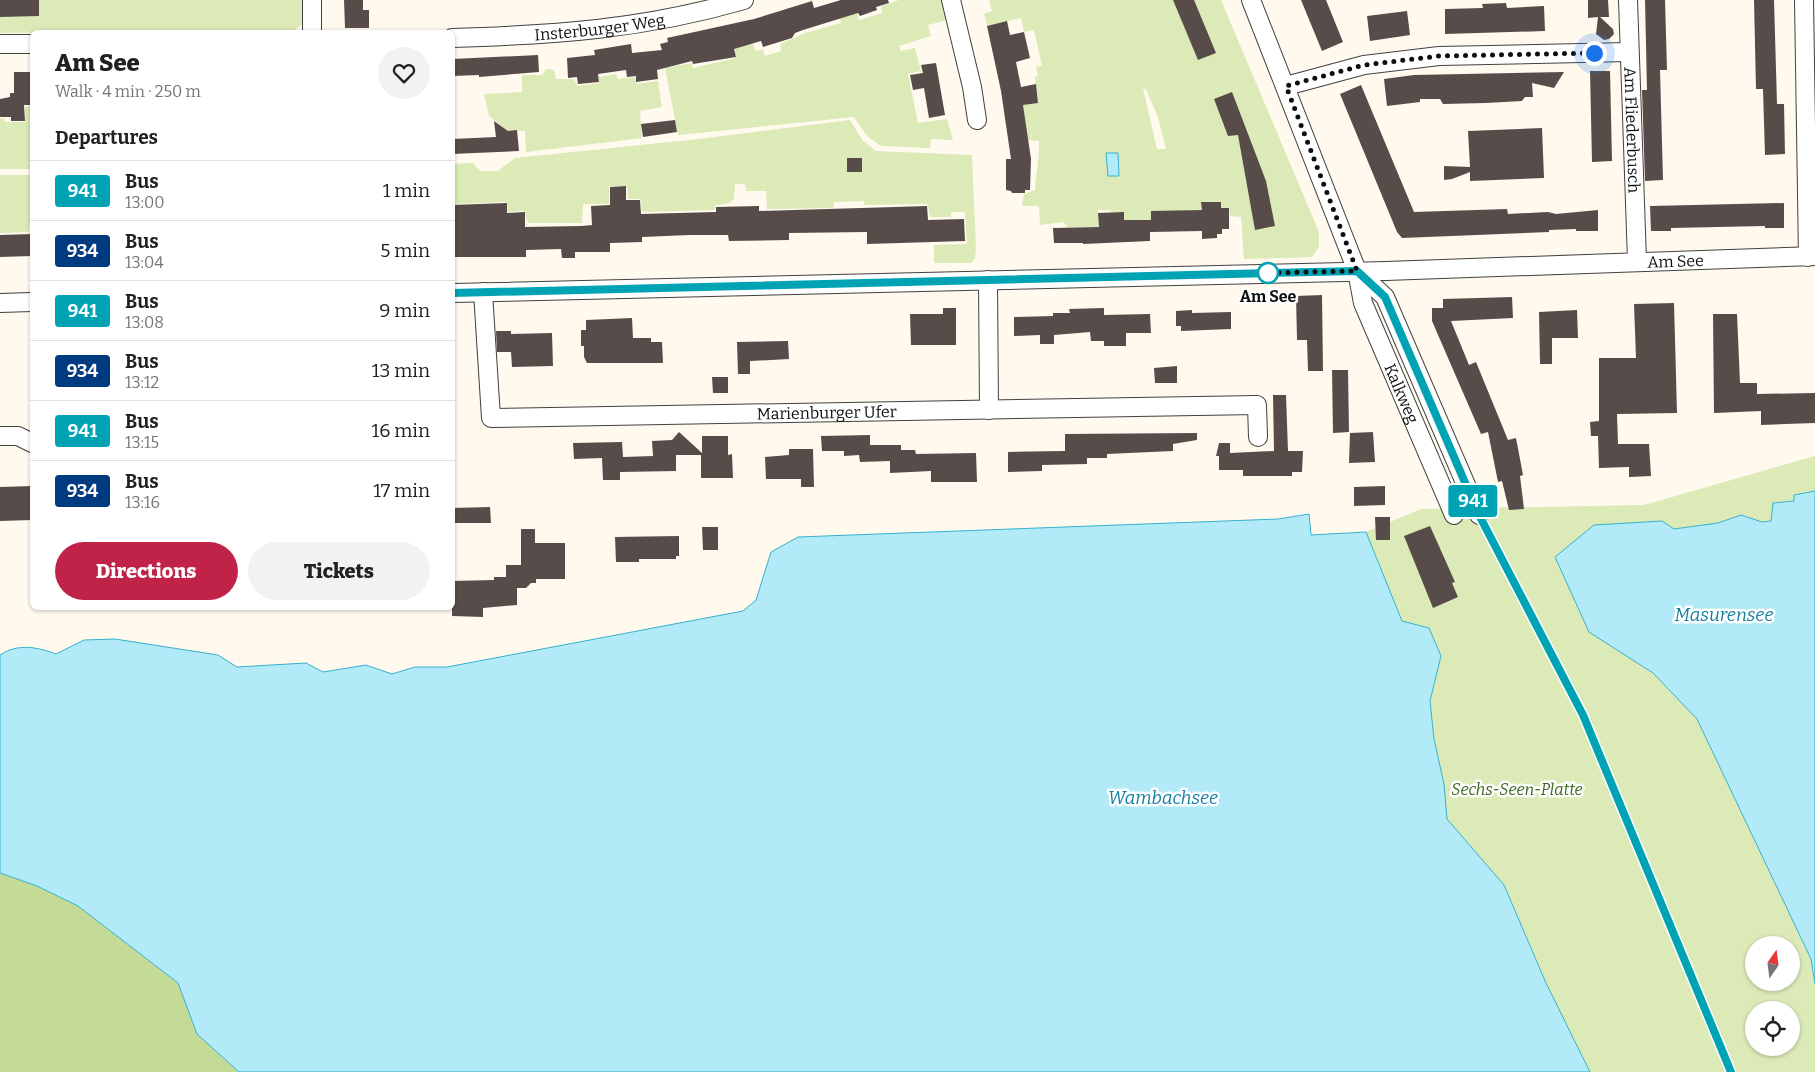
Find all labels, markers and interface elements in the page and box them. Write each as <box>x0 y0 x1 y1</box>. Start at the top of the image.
street label: Insterburger Weg <box>534 10 666 44</box>
your location <box>1582 41 1607 66</box>
button: heart <box>378 47 430 99</box>
text: Am See <box>55 49 140 77</box>
street label: Am Fliederbusch <box>1621 67 1644 193</box>
text: Walk · 4 min · 250 m <box>55 82 201 101</box>
text: Departures <box>55 126 158 149</box>
text: Bus <box>125 170 159 193</box>
text: 1 min <box>383 179 430 202</box>
text: 941 <box>68 180 97 202</box>
text: 13:00 <box>125 193 165 212</box>
text: Bus <box>125 230 159 253</box>
text: 5 min <box>380 239 430 262</box>
text: 934 <box>67 240 98 262</box>
street label: Am See <box>1647 250 1704 271</box>
text: 13:04 <box>125 253 164 272</box>
marker: Am See <box>1257 262 1279 284</box>
place label: Am See <box>1240 287 1296 306</box>
text: Bus <box>125 290 159 313</box>
text: 9 min <box>379 299 430 322</box>
text: 941 <box>68 300 97 322</box>
text: 13:08 <box>125 313 164 332</box>
text: Bus <box>125 350 159 373</box>
text: 13 min <box>372 359 430 382</box>
text: 934 <box>67 360 98 382</box>
street label: Kalkweg <box>1381 361 1423 426</box>
text: 13:12 <box>125 373 159 392</box>
street label: Marienburger Ufer <box>756 402 897 423</box>
text: Bus <box>125 410 159 433</box>
text: 16 min <box>372 419 430 442</box>
text: 941 <box>68 420 97 442</box>
text: 13:15 <box>125 433 159 452</box>
text: Bus <box>125 470 159 493</box>
text: 17 min <box>373 479 430 502</box>
text: 934 <box>67 480 98 502</box>
line badge: 941 <box>1444 485 1502 517</box>
text: 941 <box>1458 490 1488 512</box>
text: 13:16 <box>125 493 160 512</box>
button: Directions <box>55 542 238 600</box>
button: Tickets <box>248 542 430 600</box>
water label: Masurensee <box>1675 604 1773 626</box>
park label: Sechs-Seen-Platte <box>1451 780 1583 799</box>
water label: Wambachsee <box>1108 787 1218 809</box>
north arrow <box>1745 936 1800 991</box>
map controls <box>1745 936 1800 1056</box>
button: locate <box>1745 1001 1800 1056</box>

